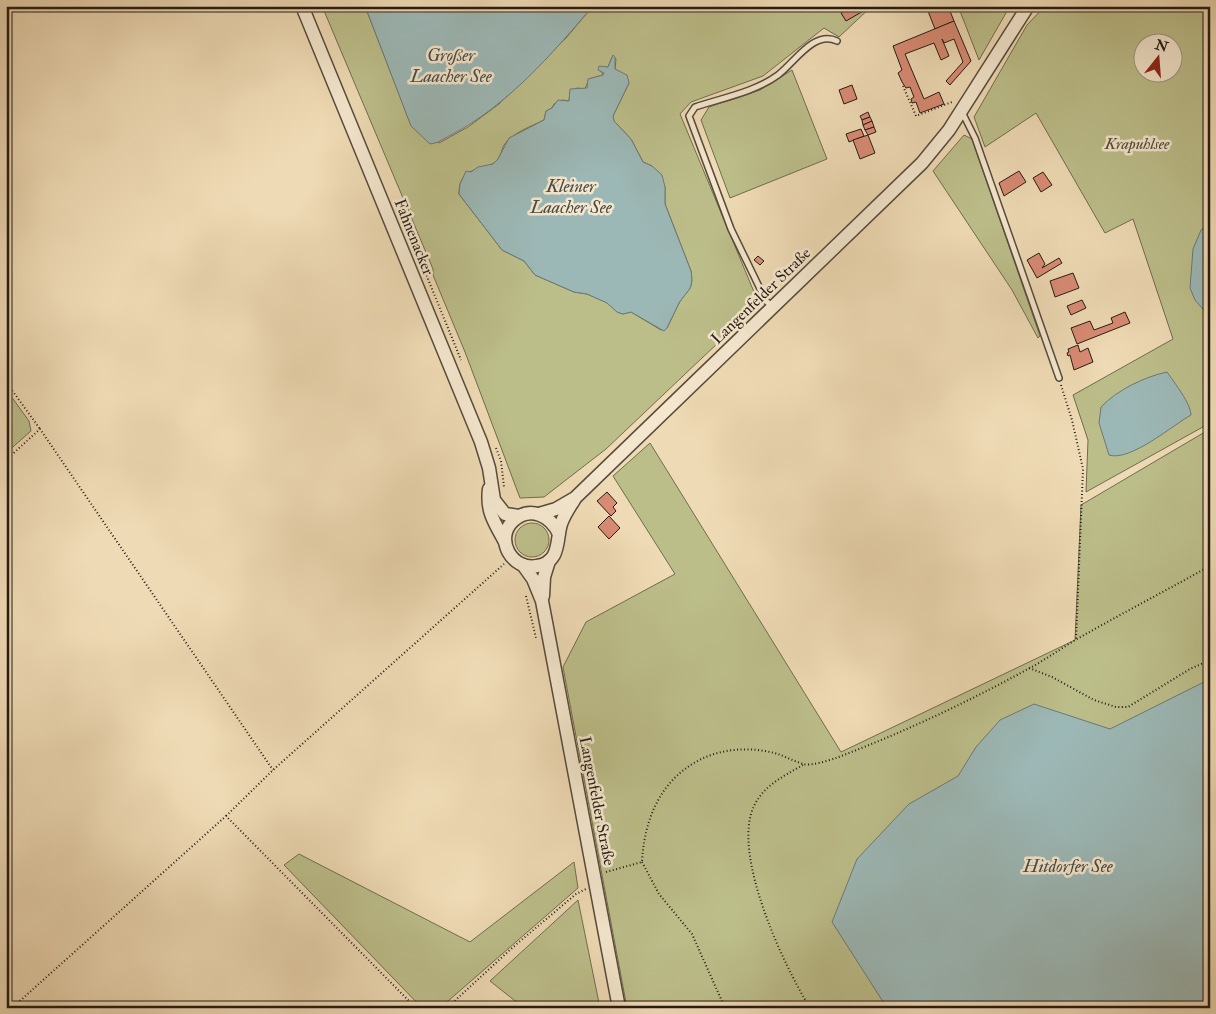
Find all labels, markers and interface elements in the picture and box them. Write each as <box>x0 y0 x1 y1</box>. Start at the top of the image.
north arrow <box>1134 32 1184 82</box>
text: N <box>1152 36 1171 56</box>
water label: Großer Laacher See <box>409 44 493 88</box>
park label: Krapuhlsee <box>1104 134 1170 154</box>
water label: Kleiner Laacher See <box>529 175 613 219</box>
street label: Fahnenacker <box>390 196 438 278</box>
street label: Langenfelder Straße <box>707 243 815 349</box>
street label: Langenfelder Straße <box>575 735 619 867</box>
water label: Hitdorfer See <box>1022 855 1114 878</box>

